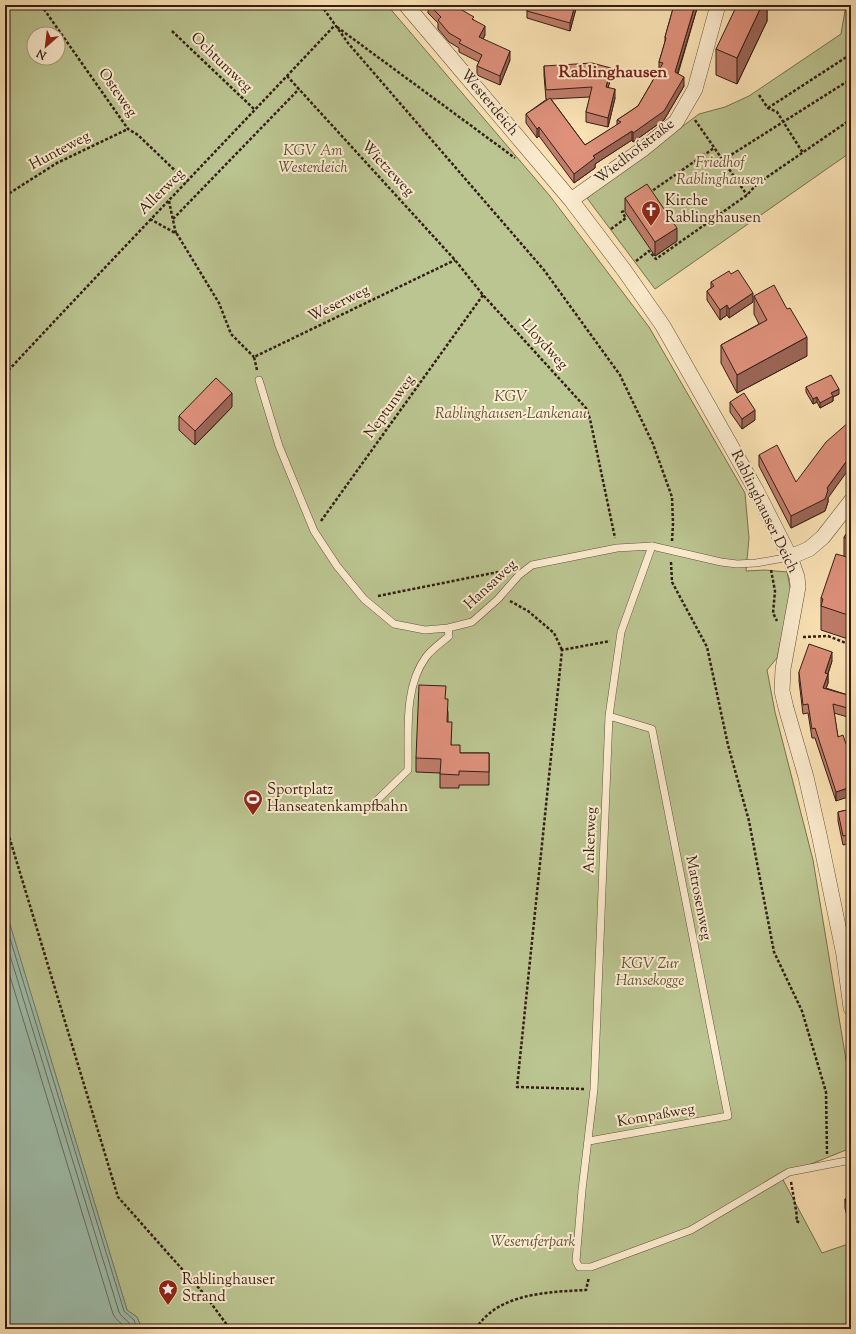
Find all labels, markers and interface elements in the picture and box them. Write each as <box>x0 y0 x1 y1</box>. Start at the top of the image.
north arrow <box>26 26 66 66</box>
street label: Ochtumweg <box>185 28 257 98</box>
text: N <box>34 45 50 64</box>
district label: Rablinghausen <box>559 61 668 85</box>
street label: Osteweg <box>92 64 142 122</box>
street label: Westerdeich <box>455 65 523 141</box>
street label: Wiedhofstraße <box>591 114 679 190</box>
street label: Hunteweg <box>26 126 94 176</box>
street label: Wietzeweg <box>356 136 418 202</box>
park label: KGV Am Westerdeich <box>278 141 348 179</box>
park label: Friedhof Rablinghausen <box>676 153 764 191</box>
street label: Allerweg <box>134 164 190 220</box>
place label: Kirche Rablinghausen <box>665 191 761 229</box>
church icon: Kirche Rablinghausen <box>640 199 662 227</box>
street label: Weserweg <box>305 280 373 328</box>
street label: Lloydweg <box>516 315 572 375</box>
street label: Neptunweg <box>360 371 420 443</box>
park label: KGV Rablinghausen-Lankenau <box>435 387 587 425</box>
street label: Rablinghauser Deich <box>725 447 803 577</box>
street label: Hansaweg <box>460 555 522 615</box>
place label: Sportplatz Hanseatenkampfbahn <box>267 780 408 818</box>
sports icon: Sportplatz Hanseatenkampfbahn <box>242 788 264 816</box>
street label: Ankerweg <box>579 806 603 874</box>
street label: Matrosenweg <box>679 854 717 942</box>
park label: KGV Zur Hansekogge <box>616 954 684 992</box>
street label: Kompaßweg <box>616 1099 696 1133</box>
park label: Weseruferpark <box>491 1232 576 1253</box>
place label: Rablinghauser Strand <box>182 1270 275 1308</box>
place icon: Rablinghauser Strand <box>157 1278 179 1306</box>

